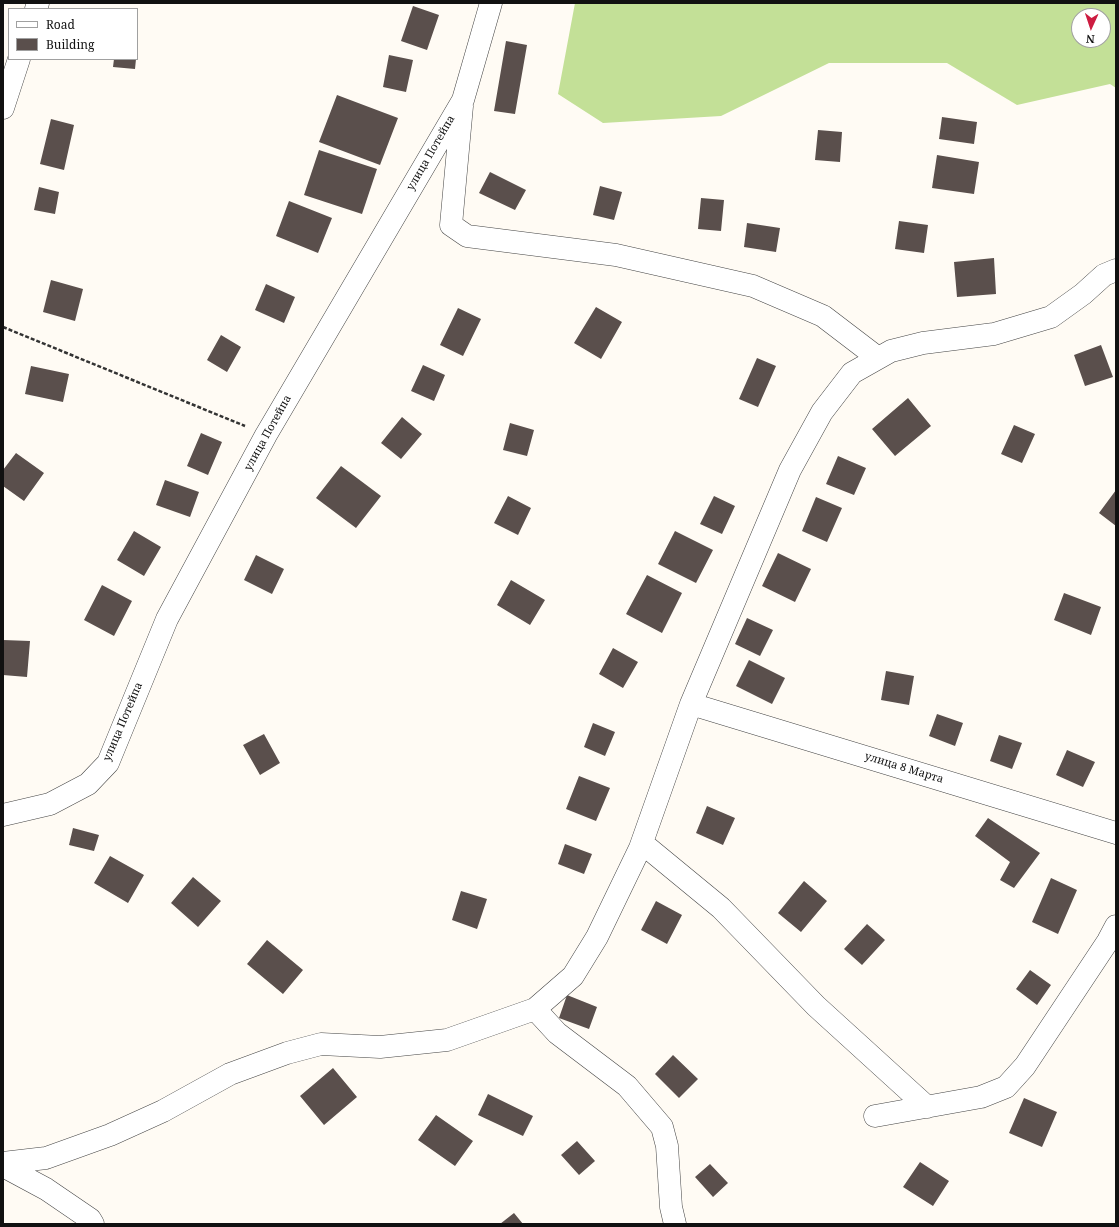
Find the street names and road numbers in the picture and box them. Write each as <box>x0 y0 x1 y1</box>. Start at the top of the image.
street label: улица Потейпа <box>404 113 458 193</box>
street label: улица Потейпа <box>242 393 294 473</box>
street label: улица Потейпа <box>100 681 146 763</box>
street label: улица 8 Марта <box>863 750 945 786</box>

